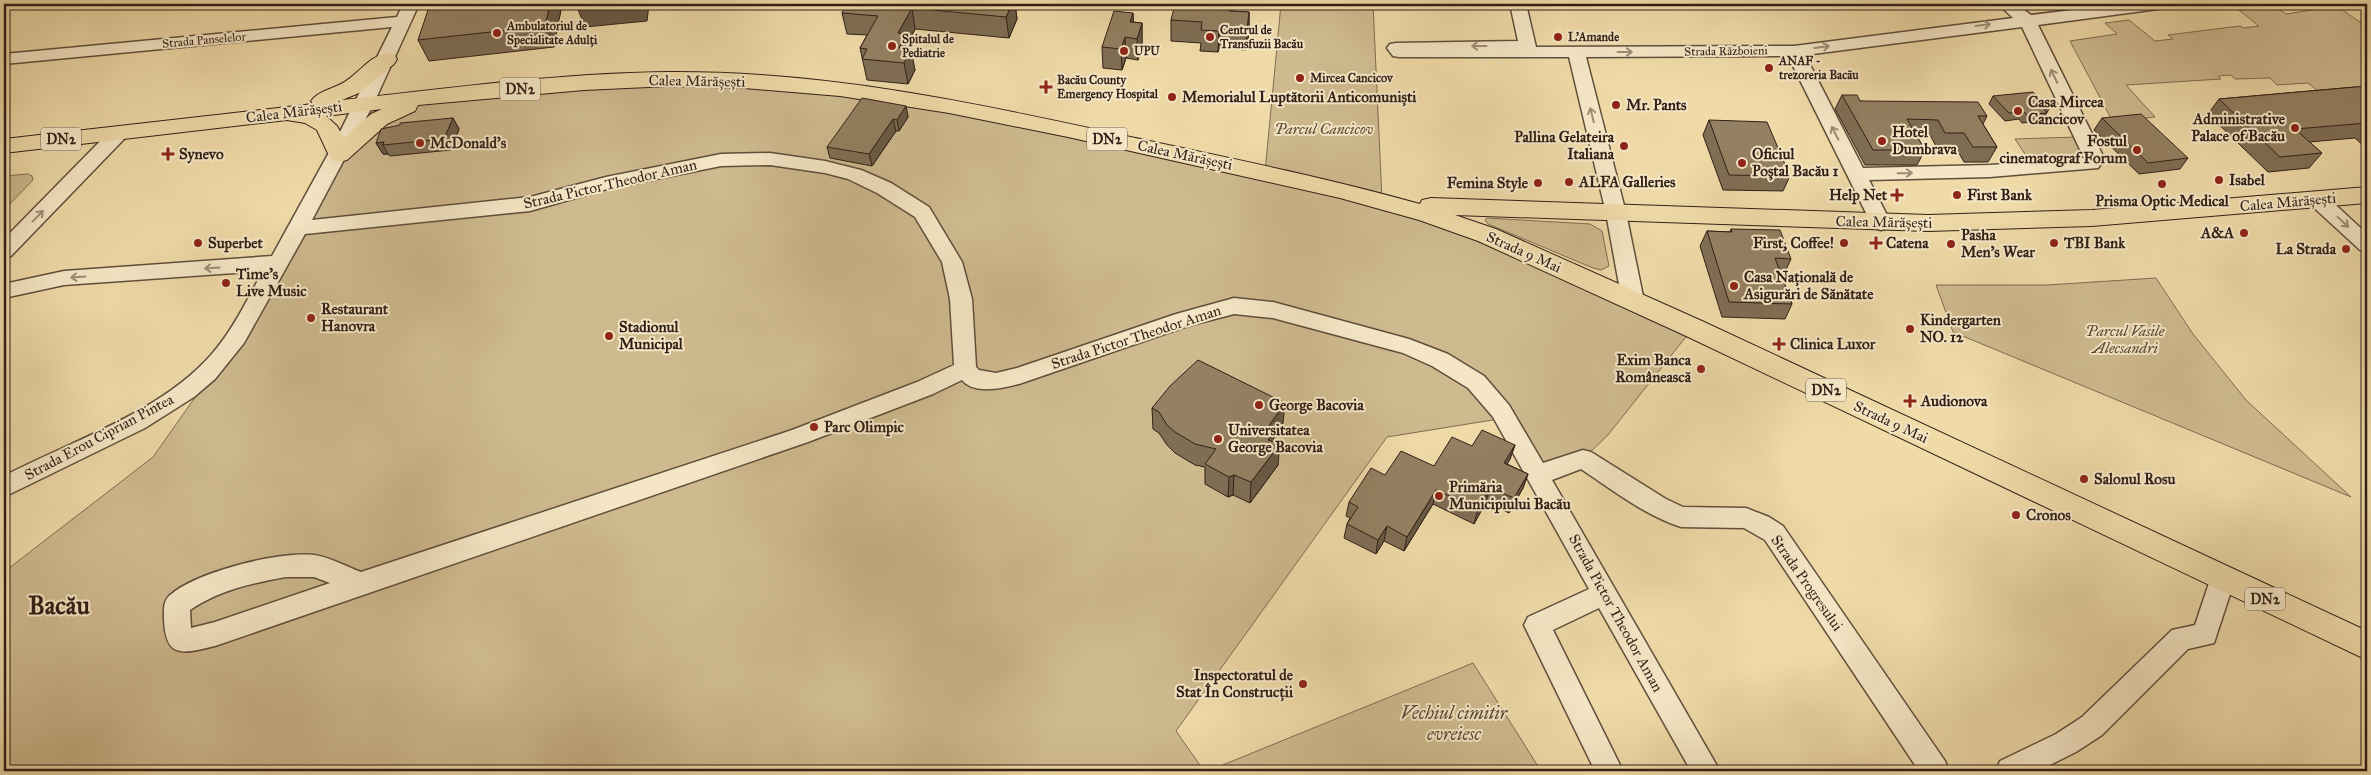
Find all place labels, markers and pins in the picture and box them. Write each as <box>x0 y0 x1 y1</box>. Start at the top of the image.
place label: Ambulatoriul de Specialitate Adulți <box>506 19 598 48</box>
place label: Centrul de Transfuzii Bacău <box>1219 23 1304 51</box>
marker: Ambulatoriul de Specialitate Adulți <box>491 27 503 39</box>
place label: L'Amande <box>1568 30 1619 44</box>
marker: Centrul de Transfuzii Bacău <box>1204 31 1216 43</box>
marker: L'Amande <box>1552 31 1564 43</box>
place label: Spitalul de Pediatrie <box>902 32 954 60</box>
marker: Spitalul de Pediatrie <box>886 40 898 52</box>
place label: UPU <box>1134 44 1160 58</box>
marker: UPU <box>1118 45 1130 57</box>
place label: ANAF - trezoreria Bacău <box>1778 54 1859 82</box>
marker: ANAF - trezoreria Bacău <box>1763 62 1775 74</box>
place label: Mircea Cancicov <box>1310 71 1394 85</box>
marker: Mircea Cancicov <box>1294 72 1306 84</box>
place label: Bacău County Emergency Hospital <box>1057 73 1159 102</box>
marker: Bacău County Emergency Hospital <box>1039 80 1053 94</box>
place label: Memorialul Luptătorii Anticomuniști <box>1182 88 1417 107</box>
marker: Memorialul Luptătorii Anticomuniști <box>1166 91 1178 103</box>
place label: Casa Mircea Cancicov <box>2028 93 2104 128</box>
place label: Mr. Pants <box>1626 96 1687 114</box>
marker: Mr. Pants <box>1610 99 1622 111</box>
marker: Casa Mircea Cancicov <box>2012 105 2024 117</box>
place label: Administrative Palace of Bacău <box>2191 110 2286 145</box>
marker: Administrative Palace of Bacău <box>2289 122 2301 134</box>
place label: Hotel Dumbrava <box>1892 123 1958 158</box>
place label: Pallina Gelateira Italiana <box>1514 128 1615 163</box>
place label: Fostul cinematograf Forum <box>2000 132 2128 168</box>
place label: McDonald's <box>430 134 507 152</box>
marker: Hotel Dumbrava <box>1876 135 1888 147</box>
marker: McDonald's <box>414 137 426 149</box>
marker: Pallina Gelateira Italiana <box>1618 140 1630 152</box>
marker: Fostul cinematograf Forum <box>2131 144 2143 156</box>
place label: Synevo <box>179 145 224 164</box>
place label: Oficiul Poştal Bacău 1 <box>1752 145 1838 181</box>
marker: Synevo <box>161 147 175 161</box>
marker: Oficiul Poştal Bacău 1 <box>1736 157 1748 169</box>
place label: Isabel <box>2229 171 2266 189</box>
place label: ALFA Galleries <box>1578 173 1676 191</box>
place label: Femina Style <box>1447 174 1529 193</box>
marker: Isabel <box>2213 174 2225 186</box>
marker: ALFA Galleries <box>1563 176 1575 188</box>
marker: Femina Style <box>1532 177 1544 189</box>
marker: Prisma Optic Medical <box>2156 178 2168 190</box>
place label: Help Net <box>1829 186 1888 205</box>
place label: First Bank <box>1967 186 2033 204</box>
marker: Help Net <box>1891 189 1903 201</box>
marker: First Bank <box>1951 189 1963 201</box>
place label: Prisma Optic Medical <box>2095 192 2230 211</box>
place label: A&A <box>2200 224 2235 242</box>
place label: Pasha Men's Wear <box>1961 226 2035 261</box>
marker: A&A <box>2238 227 2250 239</box>
place label: Superbet <box>208 234 264 253</box>
place label: First, Coffee! <box>1753 234 1834 252</box>
place label: Catena <box>1886 234 1929 252</box>
place label: TBI Bank <box>2063 234 2126 252</box>
marker: Superbet <box>192 237 204 249</box>
marker: First, Coffee! <box>1838 237 1850 249</box>
marker: Catena <box>1870 237 1882 249</box>
marker: TBI Bank <box>2048 237 2060 249</box>
marker: Pasha Men's Wear <box>1945 238 1957 250</box>
place label: La Strada <box>2276 240 2337 258</box>
marker: La Strada <box>2340 243 2352 255</box>
place label: Time's Live Music <box>235 265 307 300</box>
place label: Casa Națională de Asigurări de Sănătate <box>1743 268 1874 304</box>
marker: Time's Live Music <box>220 277 232 289</box>
marker: Casa Națională de Asigurări de Sănătate <box>1728 280 1740 292</box>
place label: Restaurant Hanovra <box>321 300 389 335</box>
place label: Kindergarten NO. 12 <box>1920 311 2002 346</box>
marker: Restaurant Hanovra <box>305 312 317 324</box>
place label: Stadionul Municipal <box>619 318 684 354</box>
marker: Kindergarten NO. 12 <box>1904 323 1916 335</box>
marker: Stadionul Municipal <box>603 330 615 342</box>
place label: Clinica Luxor <box>1790 335 1876 353</box>
marker: Clinica Luxor <box>1772 337 1786 351</box>
place label: Exim Banca Românească <box>1615 351 1692 386</box>
marker: Exim Banca Românească <box>1695 363 1707 375</box>
place label: Audionova <box>1920 392 1988 410</box>
marker: Audionova <box>1903 394 1917 408</box>
place label: George Bacovia <box>1269 396 1364 415</box>
marker: George Bacovia <box>1253 399 1265 411</box>
place label: Parc Olimpic <box>824 418 905 437</box>
marker: Parc Olimpic <box>808 421 820 433</box>
place label: Universitatea George Bacovia <box>1228 421 1323 457</box>
marker: Universitatea George Bacovia <box>1212 433 1224 445</box>
place label: Salonul Rosu <box>2094 470 2176 488</box>
marker: Salonul Rosu <box>2078 473 2090 485</box>
place label: Primăria Municipiului Bacău <box>1449 478 1571 514</box>
marker: Primăria Municipiului Bacău <box>1433 490 1445 502</box>
place label: Cronos <box>2026 506 2071 524</box>
marker: Cronos <box>2010 509 2022 521</box>
place label: Inspectoratul de Stat În Construcții <box>1176 666 1294 702</box>
marker: Inspectoratul de Stat În Construcții <box>1297 678 1309 690</box>

